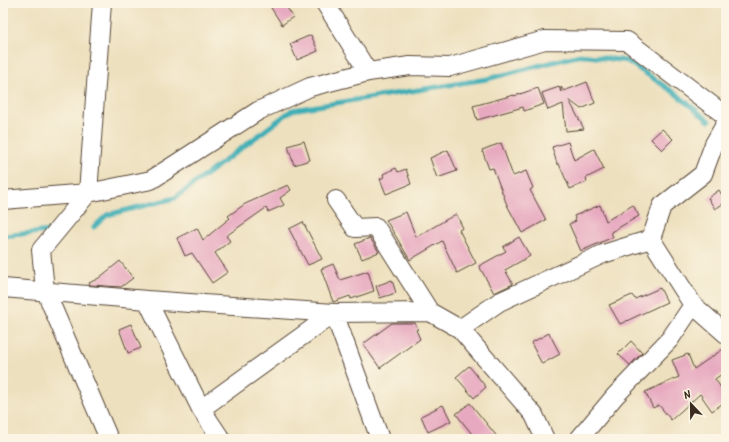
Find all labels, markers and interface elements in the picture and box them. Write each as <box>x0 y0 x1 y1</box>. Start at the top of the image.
north arrow <box>671 384 711 424</box>
text: N <box>681 386 694 405</box>

